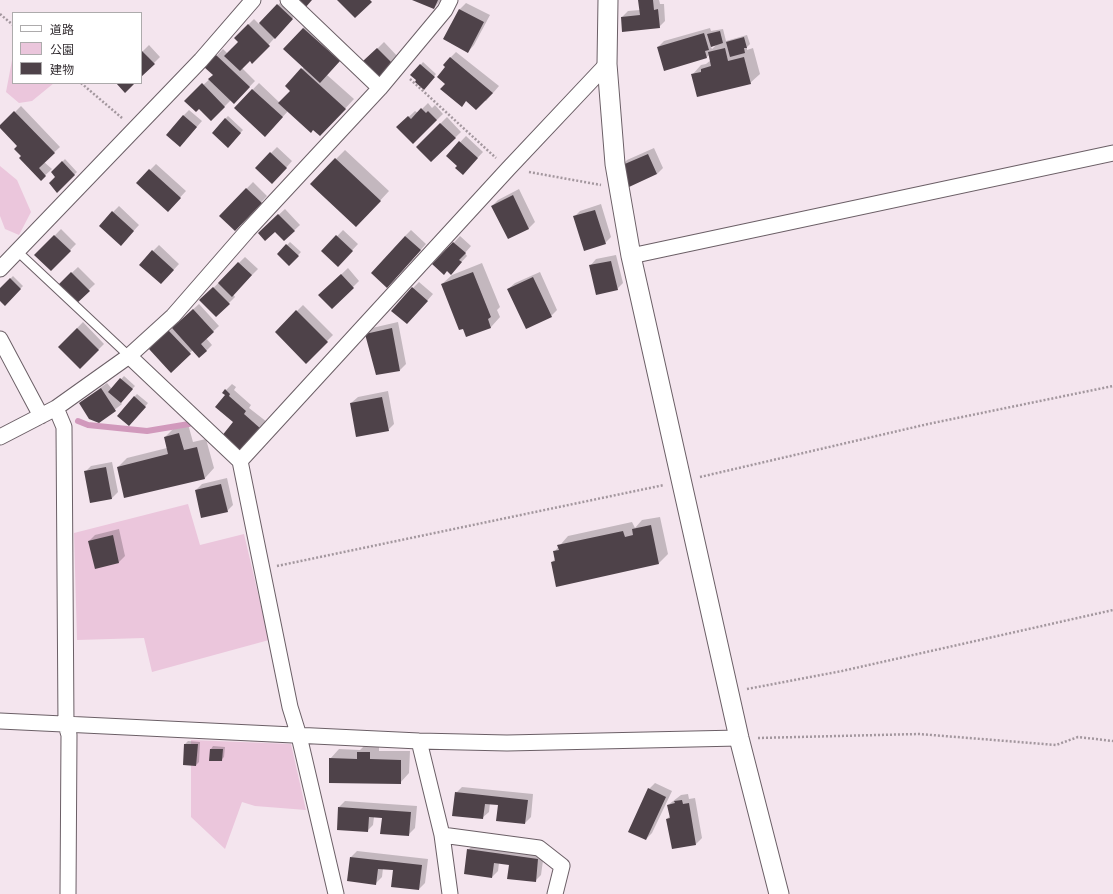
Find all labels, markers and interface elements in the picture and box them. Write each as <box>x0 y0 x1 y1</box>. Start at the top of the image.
legend <box>12 12 142 84</box>
text: 道路 <box>50 22 74 37</box>
text: 公園 <box>50 42 74 57</box>
text: 建物 <box>50 62 74 77</box>

